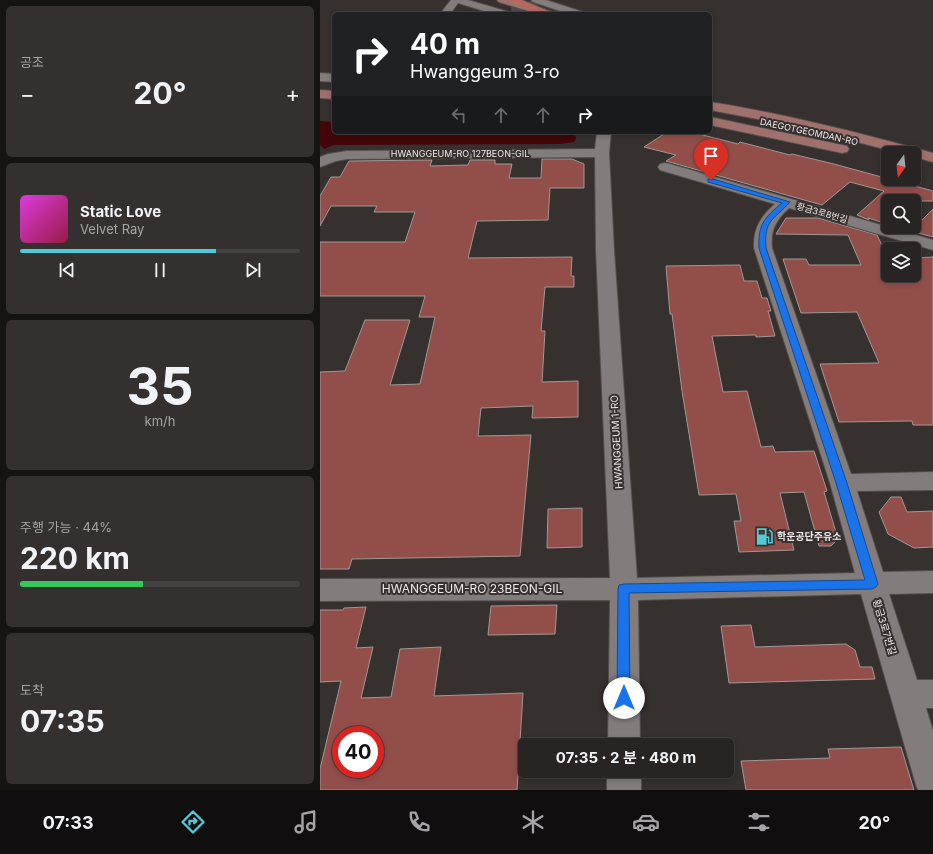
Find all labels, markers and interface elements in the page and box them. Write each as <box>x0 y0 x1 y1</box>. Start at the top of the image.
text: 40 m <box>410 27 480 61</box>
icon: right <box>344 28 396 80</box>
text: 공조 <box>20 54 44 70</box>
text: Hwanggeum 3-ro <box>410 61 560 82</box>
text: 20° <box>134 75 186 111</box>
text: − <box>20 81 35 107</box>
text: + <box>285 81 300 107</box>
icon: left <box>448 104 470 126</box>
icon: ahead <box>490 104 512 126</box>
icon: ahead <box>532 104 554 126</box>
icon: right <box>574 104 596 126</box>
street label: DAEGOTGEOMDAN-RO <box>759 116 859 147</box>
pin <box>694 139 728 180</box>
icon: arrive <box>700 145 722 167</box>
north arrow <box>881 146 921 186</box>
map controls <box>881 146 921 282</box>
street label: HWANGGEUM-RO 127BEON-GIL <box>391 148 529 159</box>
button: search <box>881 194 921 234</box>
street label: 황금3로8번길 <box>795 200 849 225</box>
text: Static Love <box>80 202 161 221</box>
text: Velvet Ray <box>80 221 144 237</box>
button: layers <box>881 242 921 282</box>
icon: previous <box>56 259 78 281</box>
icon: pause <box>149 259 171 281</box>
icon: next <box>242 259 264 281</box>
text: 35 <box>127 355 193 418</box>
street label: HWANGGEUM 1-RO <box>608 394 624 489</box>
text: km/h <box>145 413 175 429</box>
text: 주행 가능 · 44% <box>20 519 112 535</box>
fuel station icon: 학운공단주유소 <box>754 526 774 546</box>
place label: 학운공단주유소 <box>777 530 841 542</box>
text: 220 km <box>20 540 130 576</box>
street label: HWANGGEUM-RO 23BEON-GIL <box>382 581 562 596</box>
street label: 황금3로7번길 <box>871 598 899 656</box>
position arrow <box>603 677 645 719</box>
text: 도착 <box>20 682 44 698</box>
text: 07:35 <box>20 703 105 739</box>
speed limit sign: 40 <box>332 726 384 778</box>
text: 07:35 · 2 분 · 480 m <box>556 748 696 767</box>
icon: directions <box>179 808 207 836</box>
icon: music <box>292 808 320 836</box>
icon: phone <box>405 808 433 836</box>
icon: climate <box>519 808 547 836</box>
icon: car <box>632 808 660 836</box>
icon: filters <box>745 808 773 836</box>
text: 07:33 <box>43 812 94 833</box>
text: 20° <box>859 812 890 833</box>

